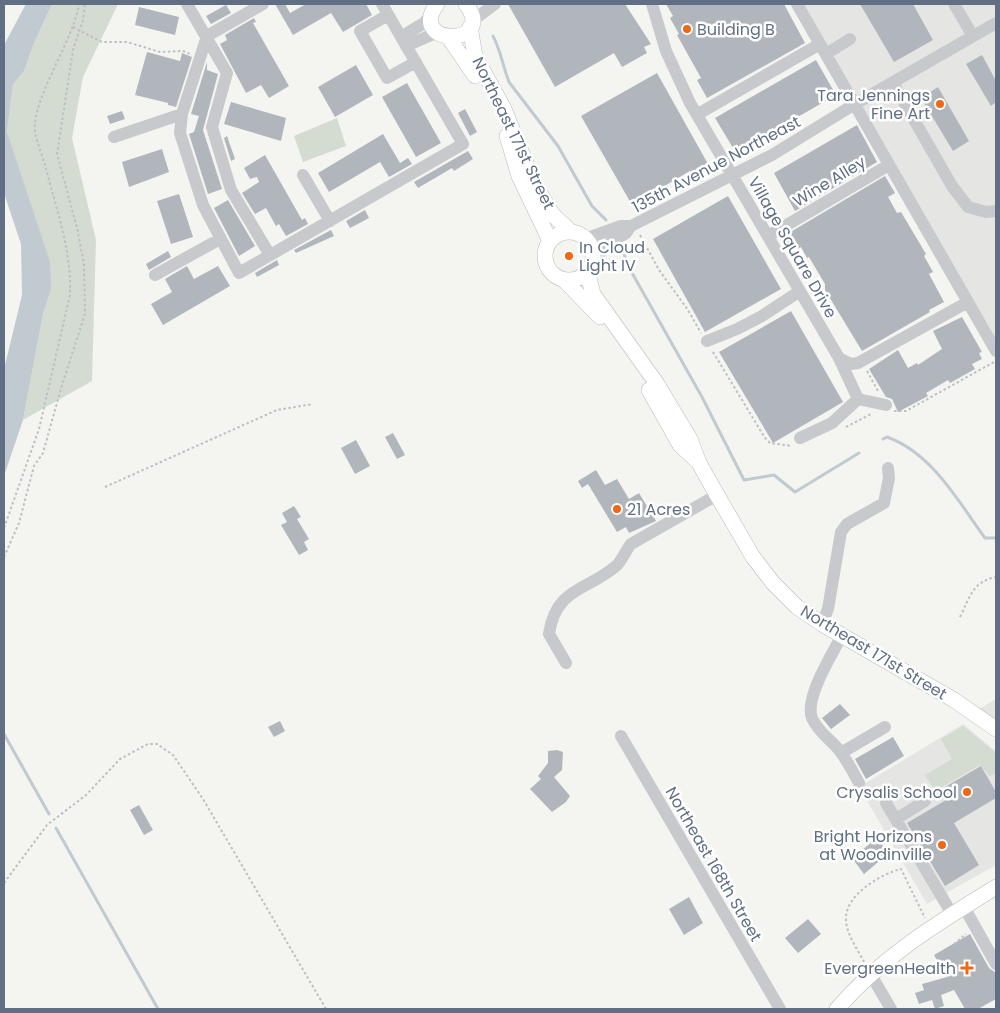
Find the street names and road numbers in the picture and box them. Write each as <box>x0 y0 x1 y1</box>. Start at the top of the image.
street label: Northeast 171st Street <box>467 53 561 213</box>
street label: 135th Avenue Northeast <box>628 110 805 219</box>
street label: Wine Alley <box>788 151 870 212</box>
street label: Village Square Drive <box>743 172 843 322</box>
street label: Northeast 171st Street <box>796 600 951 705</box>
street label: Northeast 168th Street <box>660 783 767 946</box>

